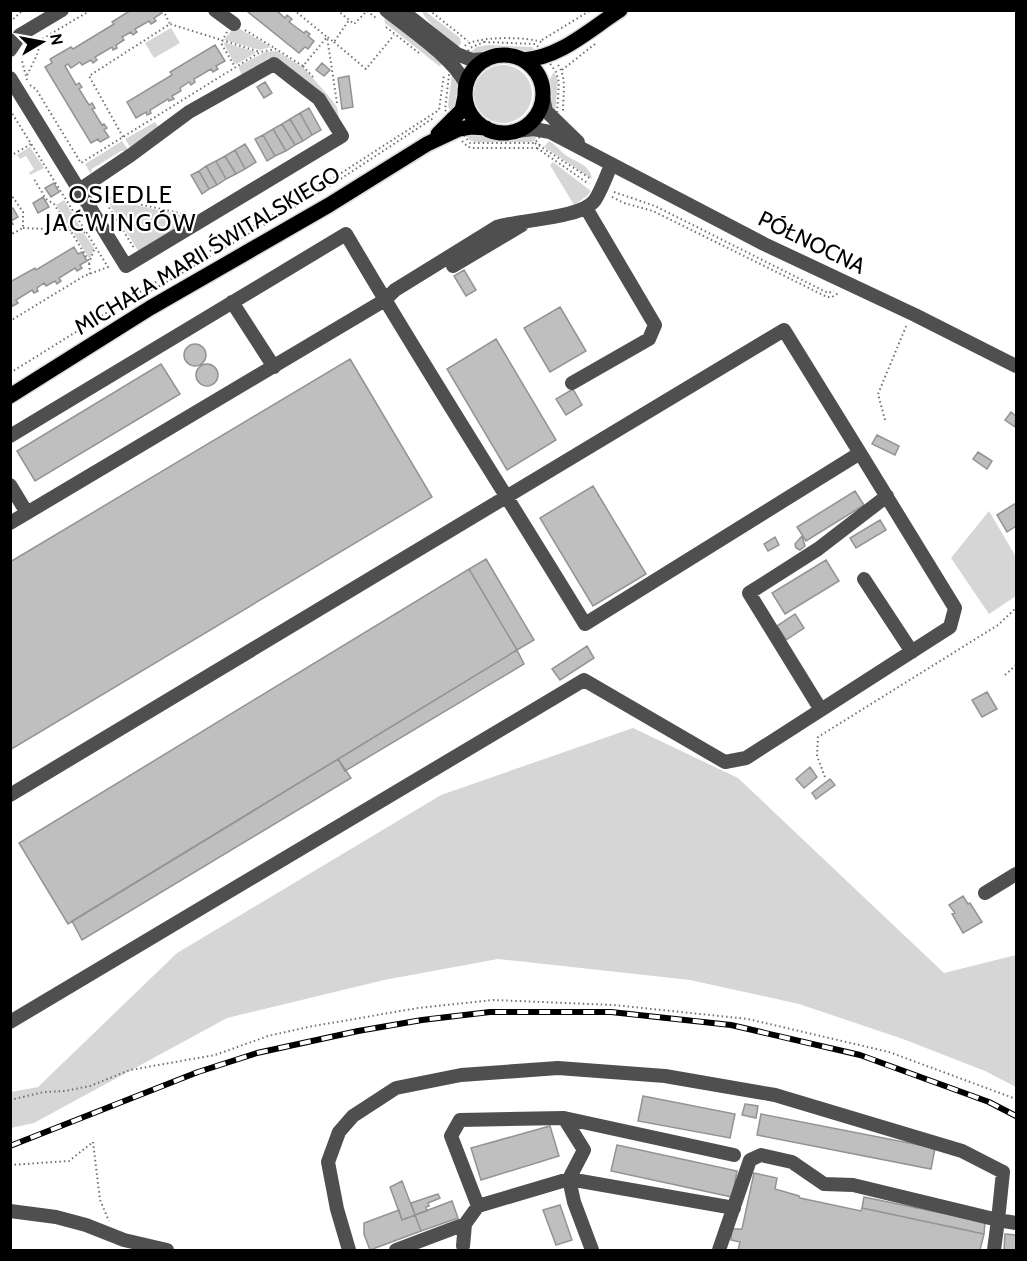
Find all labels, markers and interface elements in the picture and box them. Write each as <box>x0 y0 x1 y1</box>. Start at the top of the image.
north arrow <box>12 12 72 72</box>
text: N <box>46 32 67 47</box>
street label: MICHAŁA MARII ŚWITALSKIEGO <box>69 160 345 341</box>
district label: OSIEDLE JAĆWINGÓW <box>44 180 197 237</box>
street label: PÓŁNOCNA <box>754 205 870 280</box>

